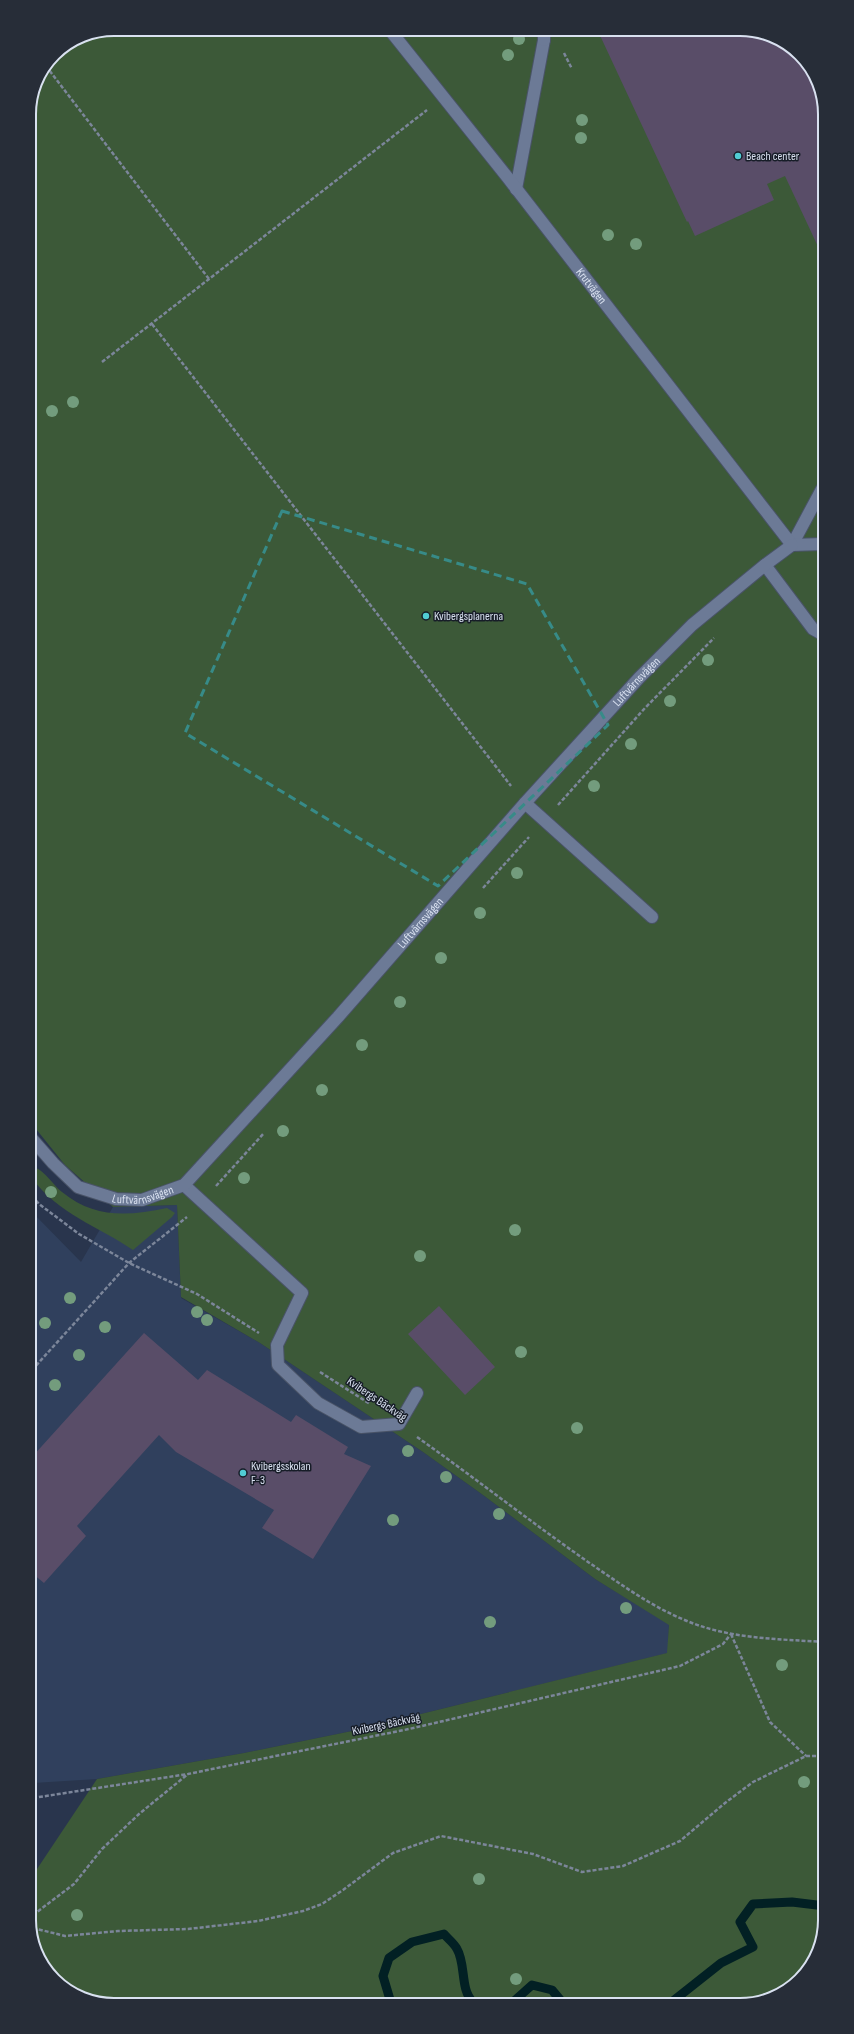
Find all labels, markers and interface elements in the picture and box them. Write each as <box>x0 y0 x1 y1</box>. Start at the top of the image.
place label: Beach center <box>746 149 800 164</box>
marker: Beach center <box>733 151 743 161</box>
street label: Krutvägen <box>572 265 610 307</box>
place label: Kvibergsplanerna <box>434 609 503 624</box>
marker: Kvibergsplanerna <box>421 611 431 621</box>
street label: Luftvärnsvägen <box>610 654 664 710</box>
street label: Luftvärnsvägen <box>394 895 447 952</box>
street label: Luftvärnsvägen <box>110 1182 176 1208</box>
street label: Kvibergs Bäckväg <box>344 1374 410 1425</box>
place label: Kvibergsskolan F-3 <box>251 1459 311 1488</box>
marker: Kvibergsskolan F-3 <box>238 1468 248 1478</box>
street label: Kvibergs Bäckväg <box>351 1710 422 1739</box>

